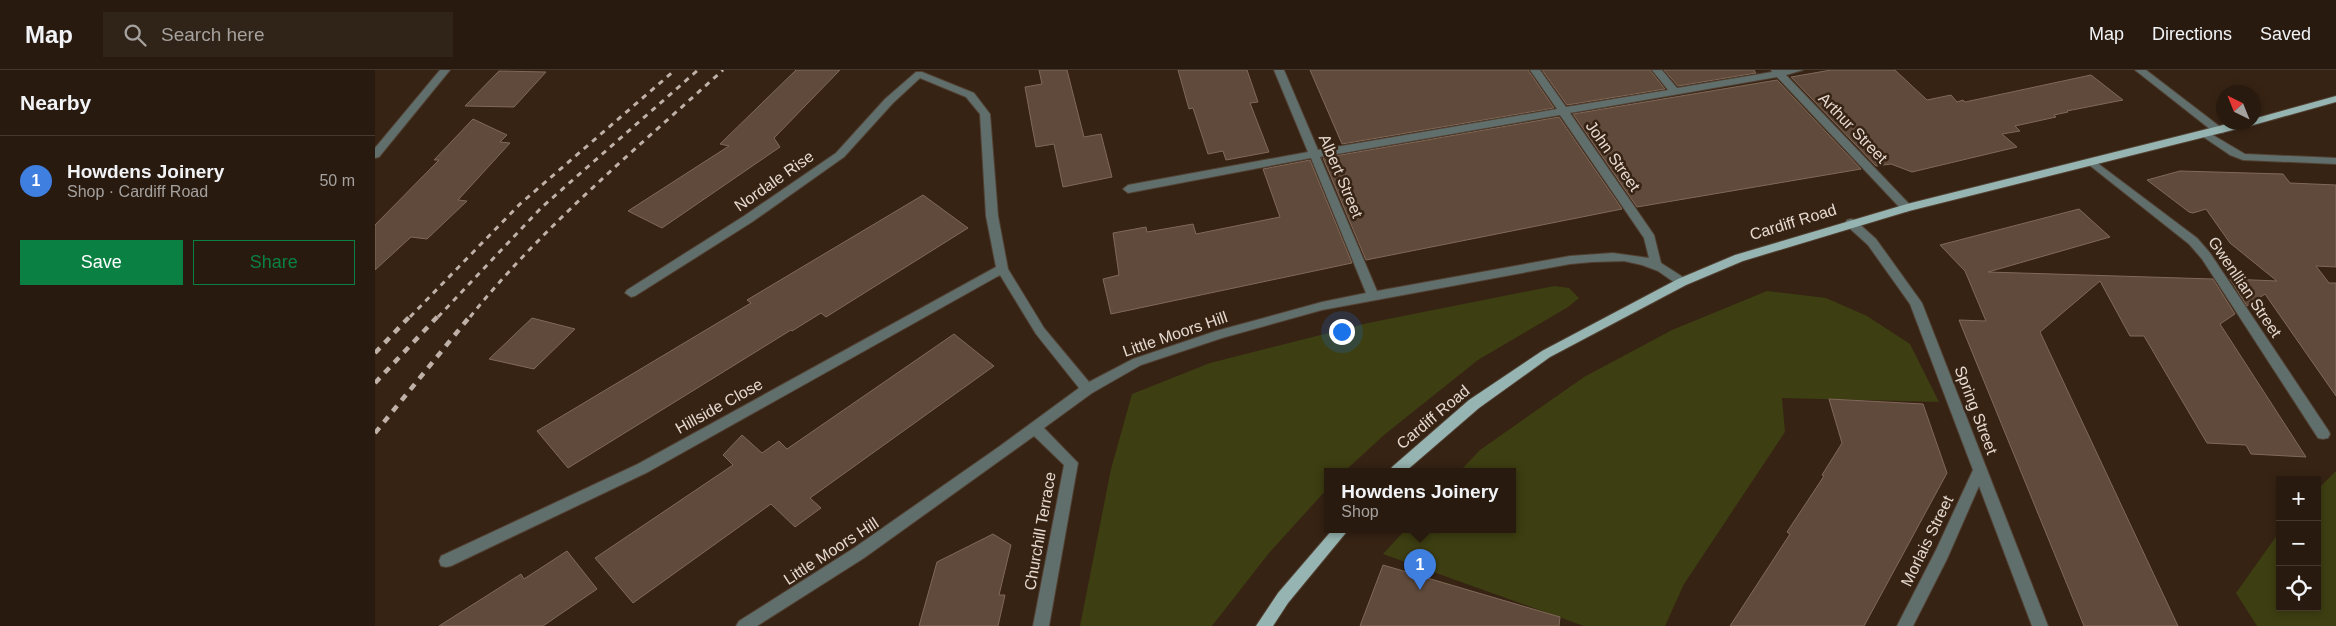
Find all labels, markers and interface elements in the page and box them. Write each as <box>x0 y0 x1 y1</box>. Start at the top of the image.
search box <box>103 12 453 57</box>
text: Map <box>25 21 73 48</box>
icon: search <box>121 21 149 49</box>
text: Search here <box>161 24 265 45</box>
text: Map <box>2089 24 2124 44</box>
text: Directions <box>2152 24 2232 44</box>
text: Saved <box>2260 24 2311 44</box>
north arrow <box>2216 85 2261 130</box>
street label: Arthur Street <box>1815 89 1891 167</box>
text: Nearby <box>20 91 91 114</box>
street label: John Street <box>1583 118 1644 195</box>
street label: Albert Street <box>1316 132 1366 221</box>
street label: Nordale Rise <box>731 147 817 214</box>
text: Howdens Joinery <box>67 161 224 182</box>
text: 1 <box>32 172 40 189</box>
text: 50 m <box>319 172 355 189</box>
text: Shop · Cardiff Road <box>67 183 208 200</box>
street label: Cardiff Road <box>1748 201 1838 243</box>
street label: Gwenllian Street <box>2205 234 2285 341</box>
button: Save <box>20 240 183 285</box>
button: Share <box>193 240 355 285</box>
street label: Little Moors Hill <box>1121 308 1229 360</box>
your location <box>1329 319 1355 345</box>
street label: Spring Street <box>1951 363 2001 457</box>
street label: Hillside Close <box>672 375 766 437</box>
street label: Cardiff Road <box>1393 382 1473 452</box>
popup <box>1324 468 1516 533</box>
street label: Churchill Terrace <box>1021 470 1059 591</box>
map controls <box>2276 476 2321 611</box>
button: + <box>2276 476 2321 521</box>
text: Howdens Joinery <box>1341 481 1499 502</box>
street label: Morlais Street <box>1898 492 1957 589</box>
text: Shop <box>1341 503 1379 520</box>
street label: Little Moors Hill <box>781 514 881 588</box>
button: − <box>2276 521 2321 566</box>
pin: 1 <box>1404 549 1436 590</box>
button: locate <box>2276 566 2321 611</box>

